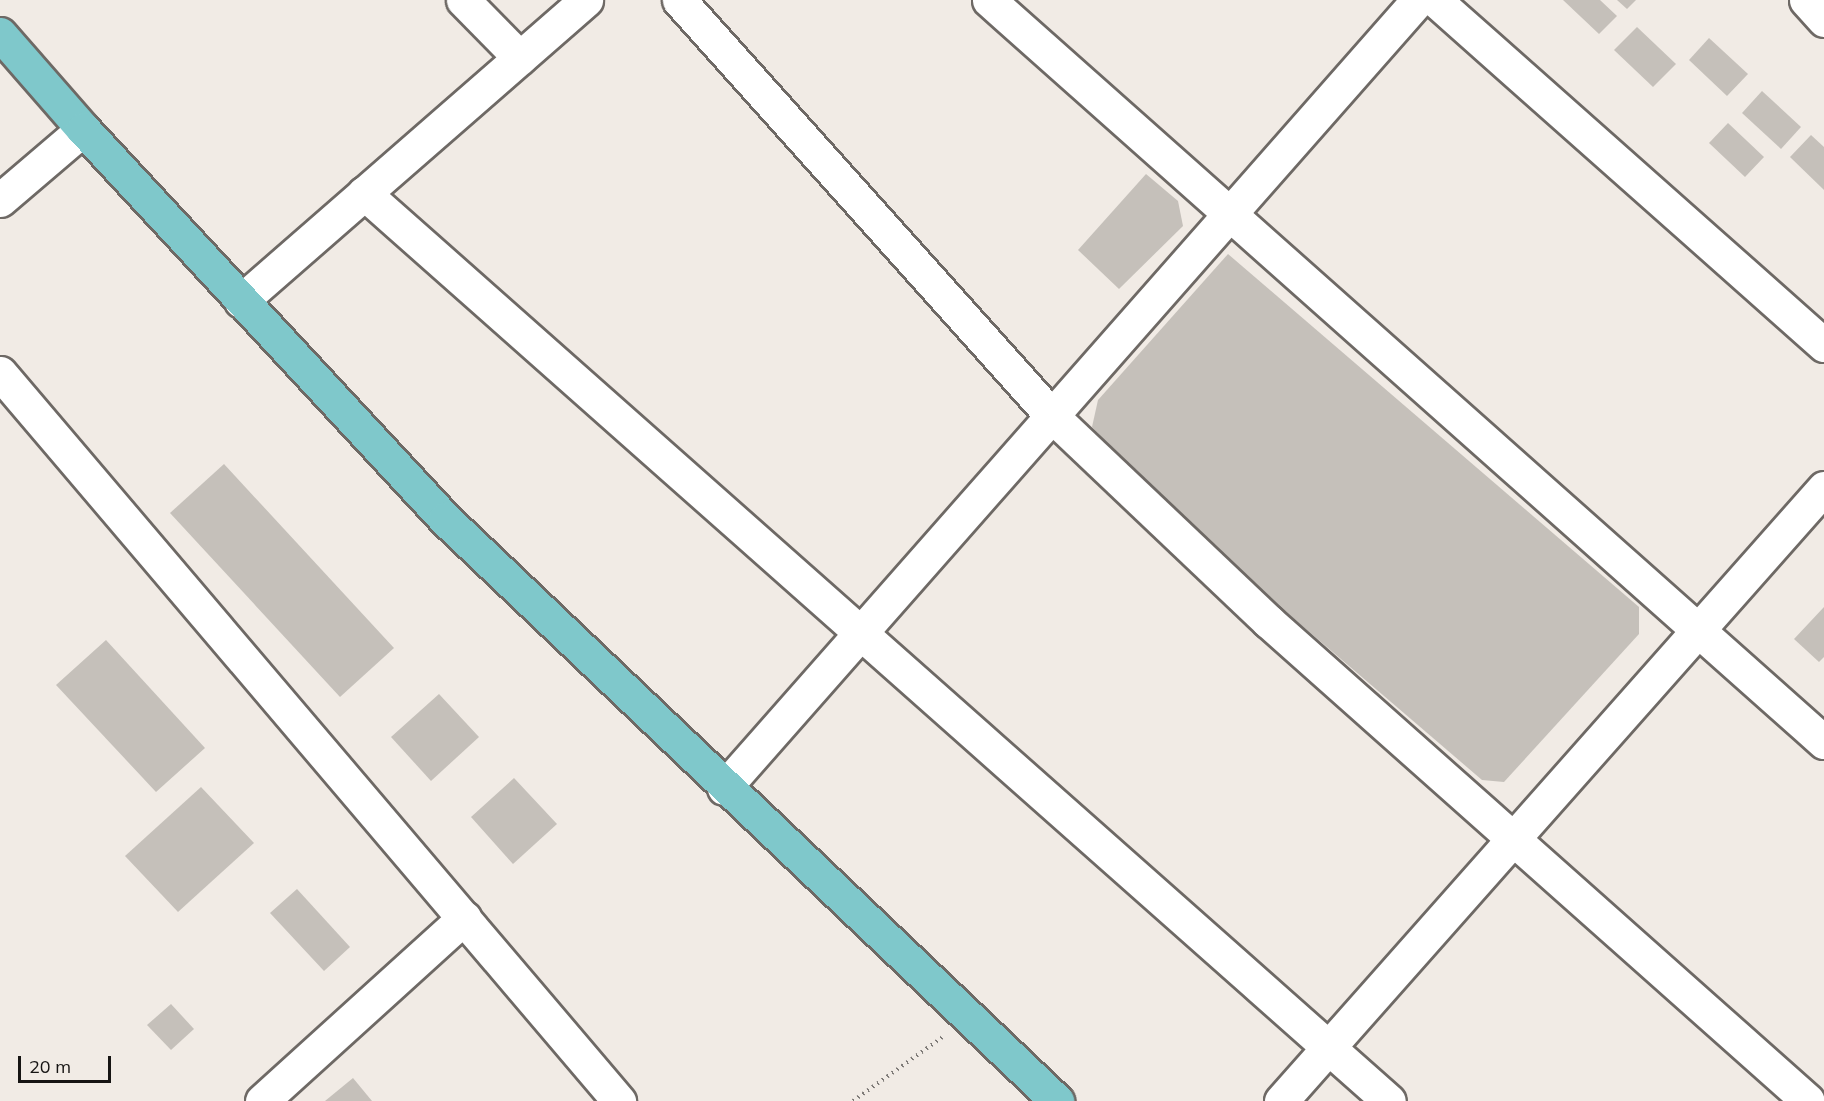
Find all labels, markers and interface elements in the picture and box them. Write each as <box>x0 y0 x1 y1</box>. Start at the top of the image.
scale bar <box>21 1044 114 1082</box>
text: 20 m <box>29 1055 71 1078</box>

